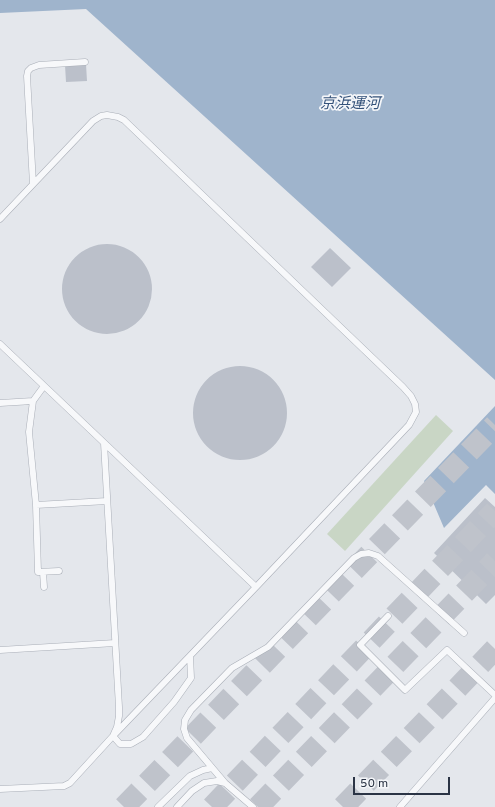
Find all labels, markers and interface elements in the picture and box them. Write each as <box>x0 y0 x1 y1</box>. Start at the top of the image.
water label: 京浜運河 <box>320 96 380 114</box>
scale bar <box>355 769 452 795</box>
text: 50 m <box>360 776 388 792</box>

